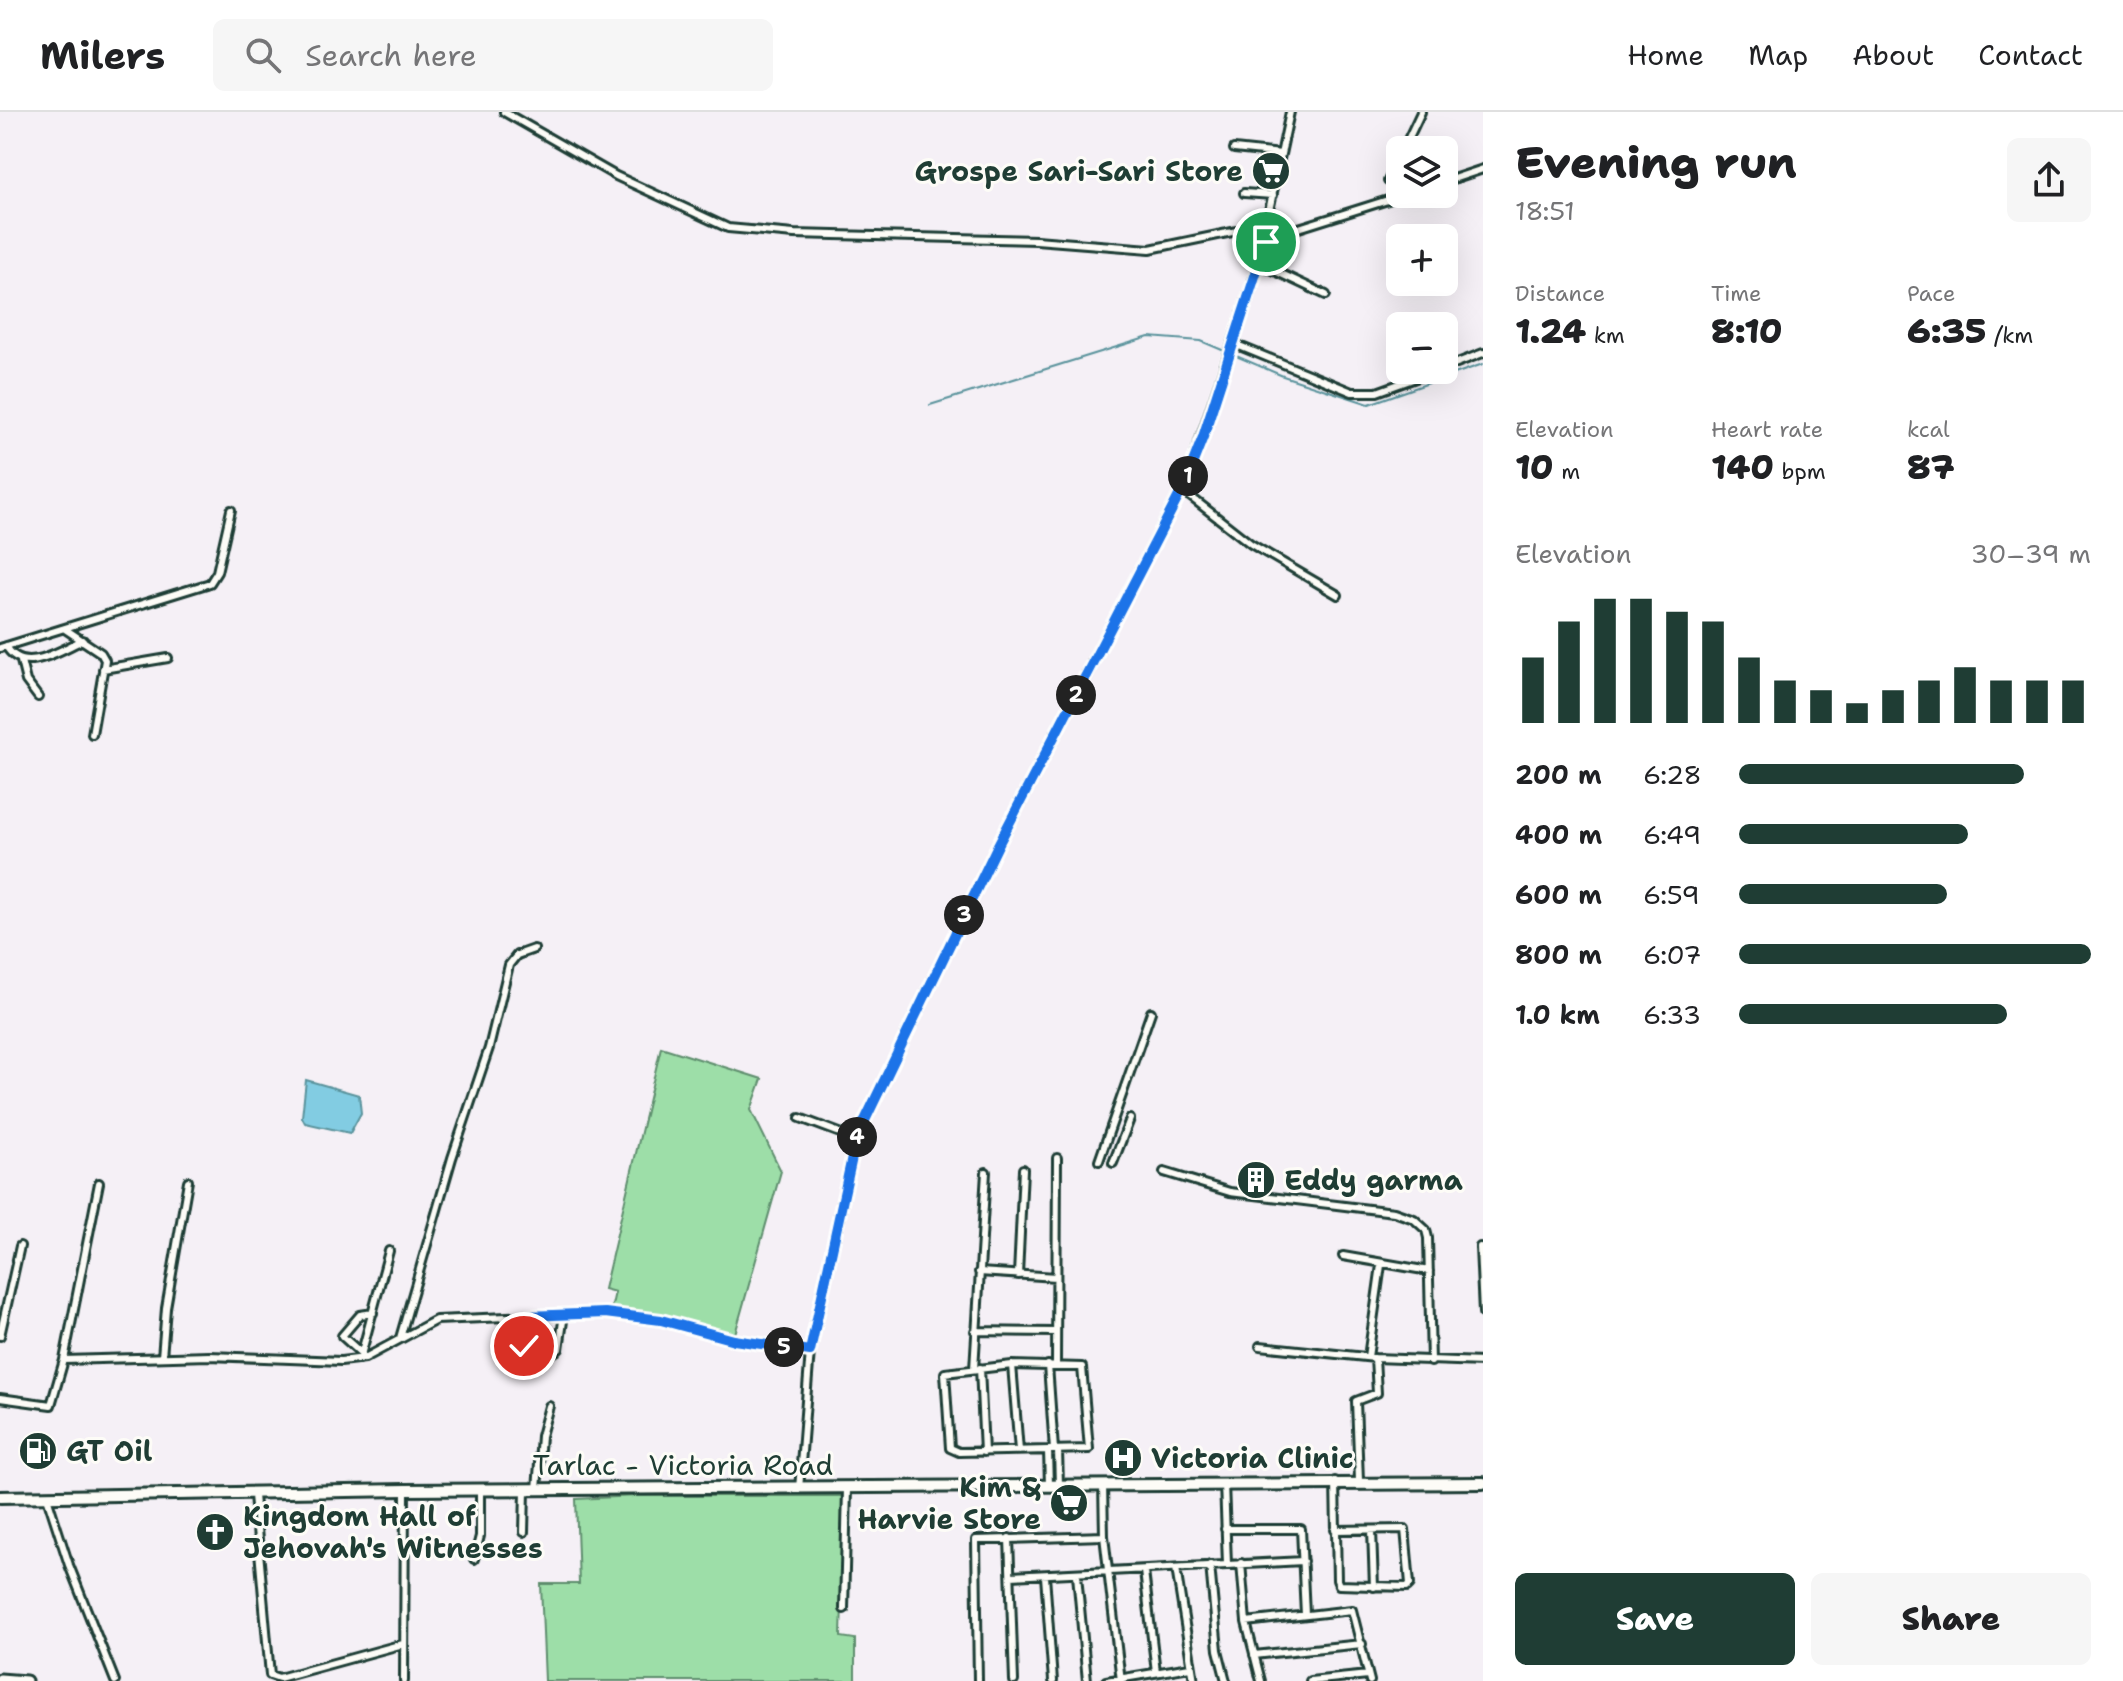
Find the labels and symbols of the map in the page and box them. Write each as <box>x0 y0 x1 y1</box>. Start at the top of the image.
supermarket icon: Grospe Sari-Sari Store <box>1250 150 1292 192</box>
place label: Grospe Sari-Sari Store <box>915 152 1243 190</box>
pin <box>1232 208 1300 276</box>
pin: 1 <box>1168 456 1208 496</box>
pin: 2 <box>1056 675 1096 715</box>
pin: 3 <box>944 895 984 935</box>
pin: 4 <box>837 1117 877 1157</box>
building icon: Eddy garma <box>1235 1159 1277 1201</box>
place label: Eddy garma <box>1284 1161 1463 1199</box>
pin <box>490 1312 558 1380</box>
pin: 5 <box>764 1327 804 1367</box>
fuel station icon: GT Oil <box>17 1430 59 1472</box>
place label: GT Oil <box>66 1432 153 1470</box>
hospital icon: Victoria Clinic <box>1102 1437 1144 1479</box>
place label: Victoria Clinic <box>1151 1439 1354 1477</box>
street label: Tarlac - Victoria Road <box>533 1446 833 1484</box>
place label: Kim & Harvie Store <box>857 1468 1041 1538</box>
supermarket icon: Kim & Harvie Store <box>1048 1482 1090 1524</box>
place label: Kingdom Hall of Jehovah's Witnesses <box>243 1497 543 1567</box>
church icon: Kingdom Hall of Jehovah's Witnesses <box>194 1511 236 1553</box>

